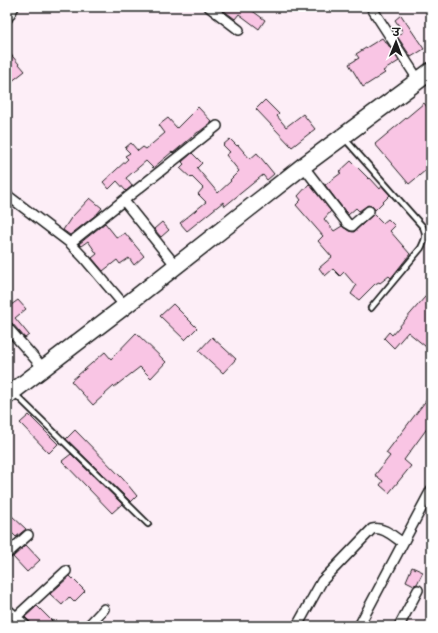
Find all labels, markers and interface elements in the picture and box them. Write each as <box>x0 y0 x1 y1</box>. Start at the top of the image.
north arrow <box>376 22 416 62</box>
text: उ <box>391 25 402 39</box>

